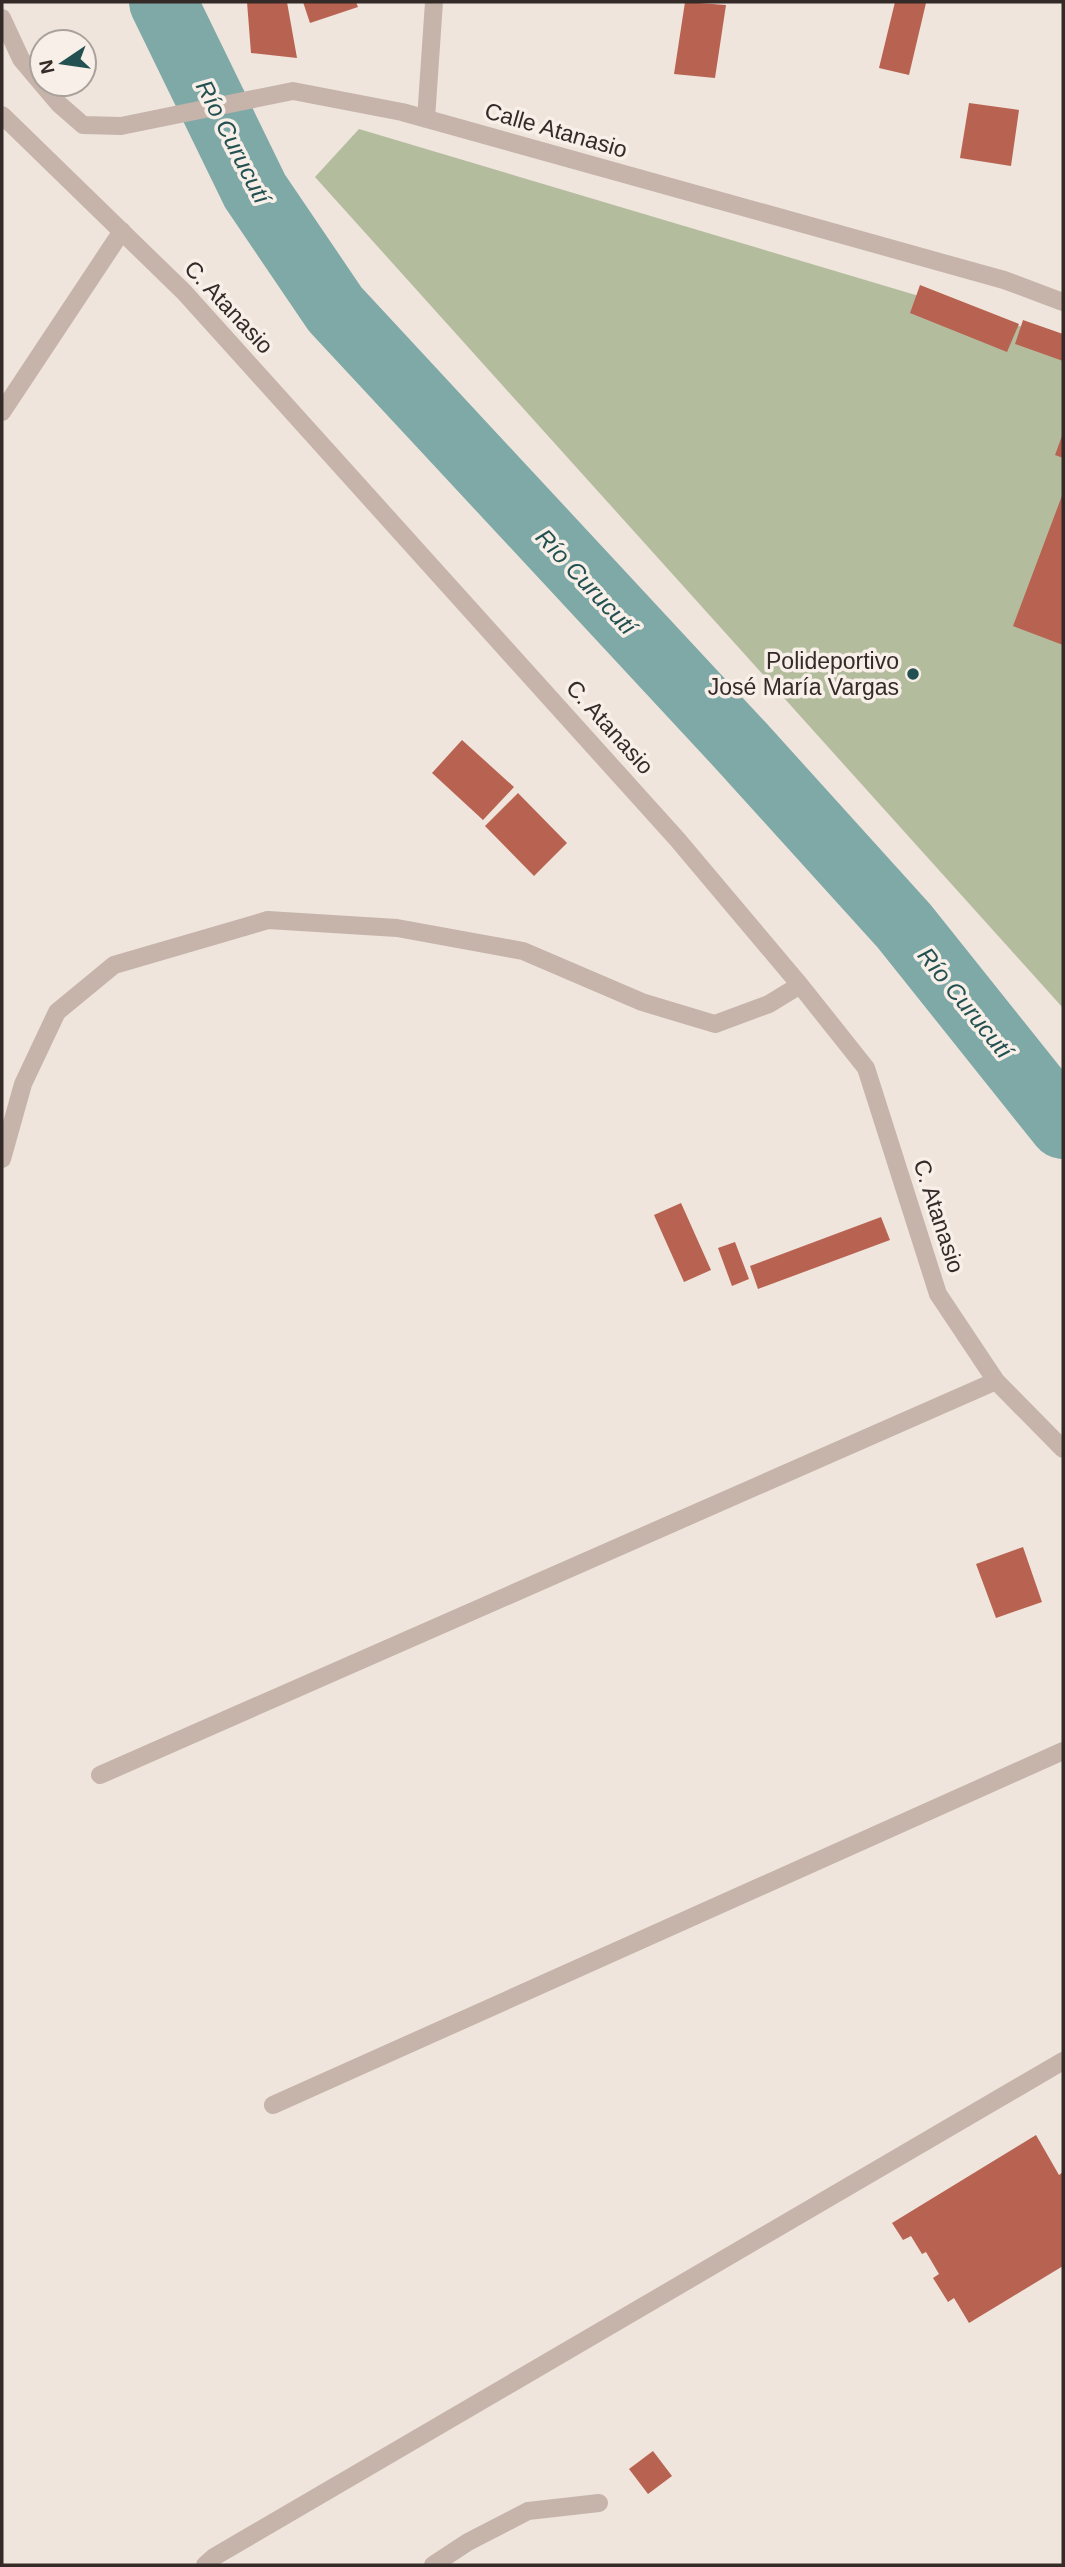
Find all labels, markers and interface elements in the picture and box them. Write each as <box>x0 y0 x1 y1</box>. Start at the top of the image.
north arrow <box>28 28 98 98</box>
text: N <box>35 58 59 76</box>
water label: Río Curucutí <box>191 76 277 210</box>
street label: Calle Atanasio <box>482 97 630 163</box>
street label: C. Atanasio <box>179 255 279 359</box>
water label: Río Curucutí <box>531 523 644 642</box>
place label: Polideportivo José María Vargas <box>708 648 899 700</box>
marker: Polideportivo José María Vargas <box>905 666 921 682</box>
street label: C. Atanasio <box>561 675 659 779</box>
water label: Río Curucutí <box>913 942 1020 1065</box>
street label: C. Atanasio <box>908 1156 970 1276</box>

